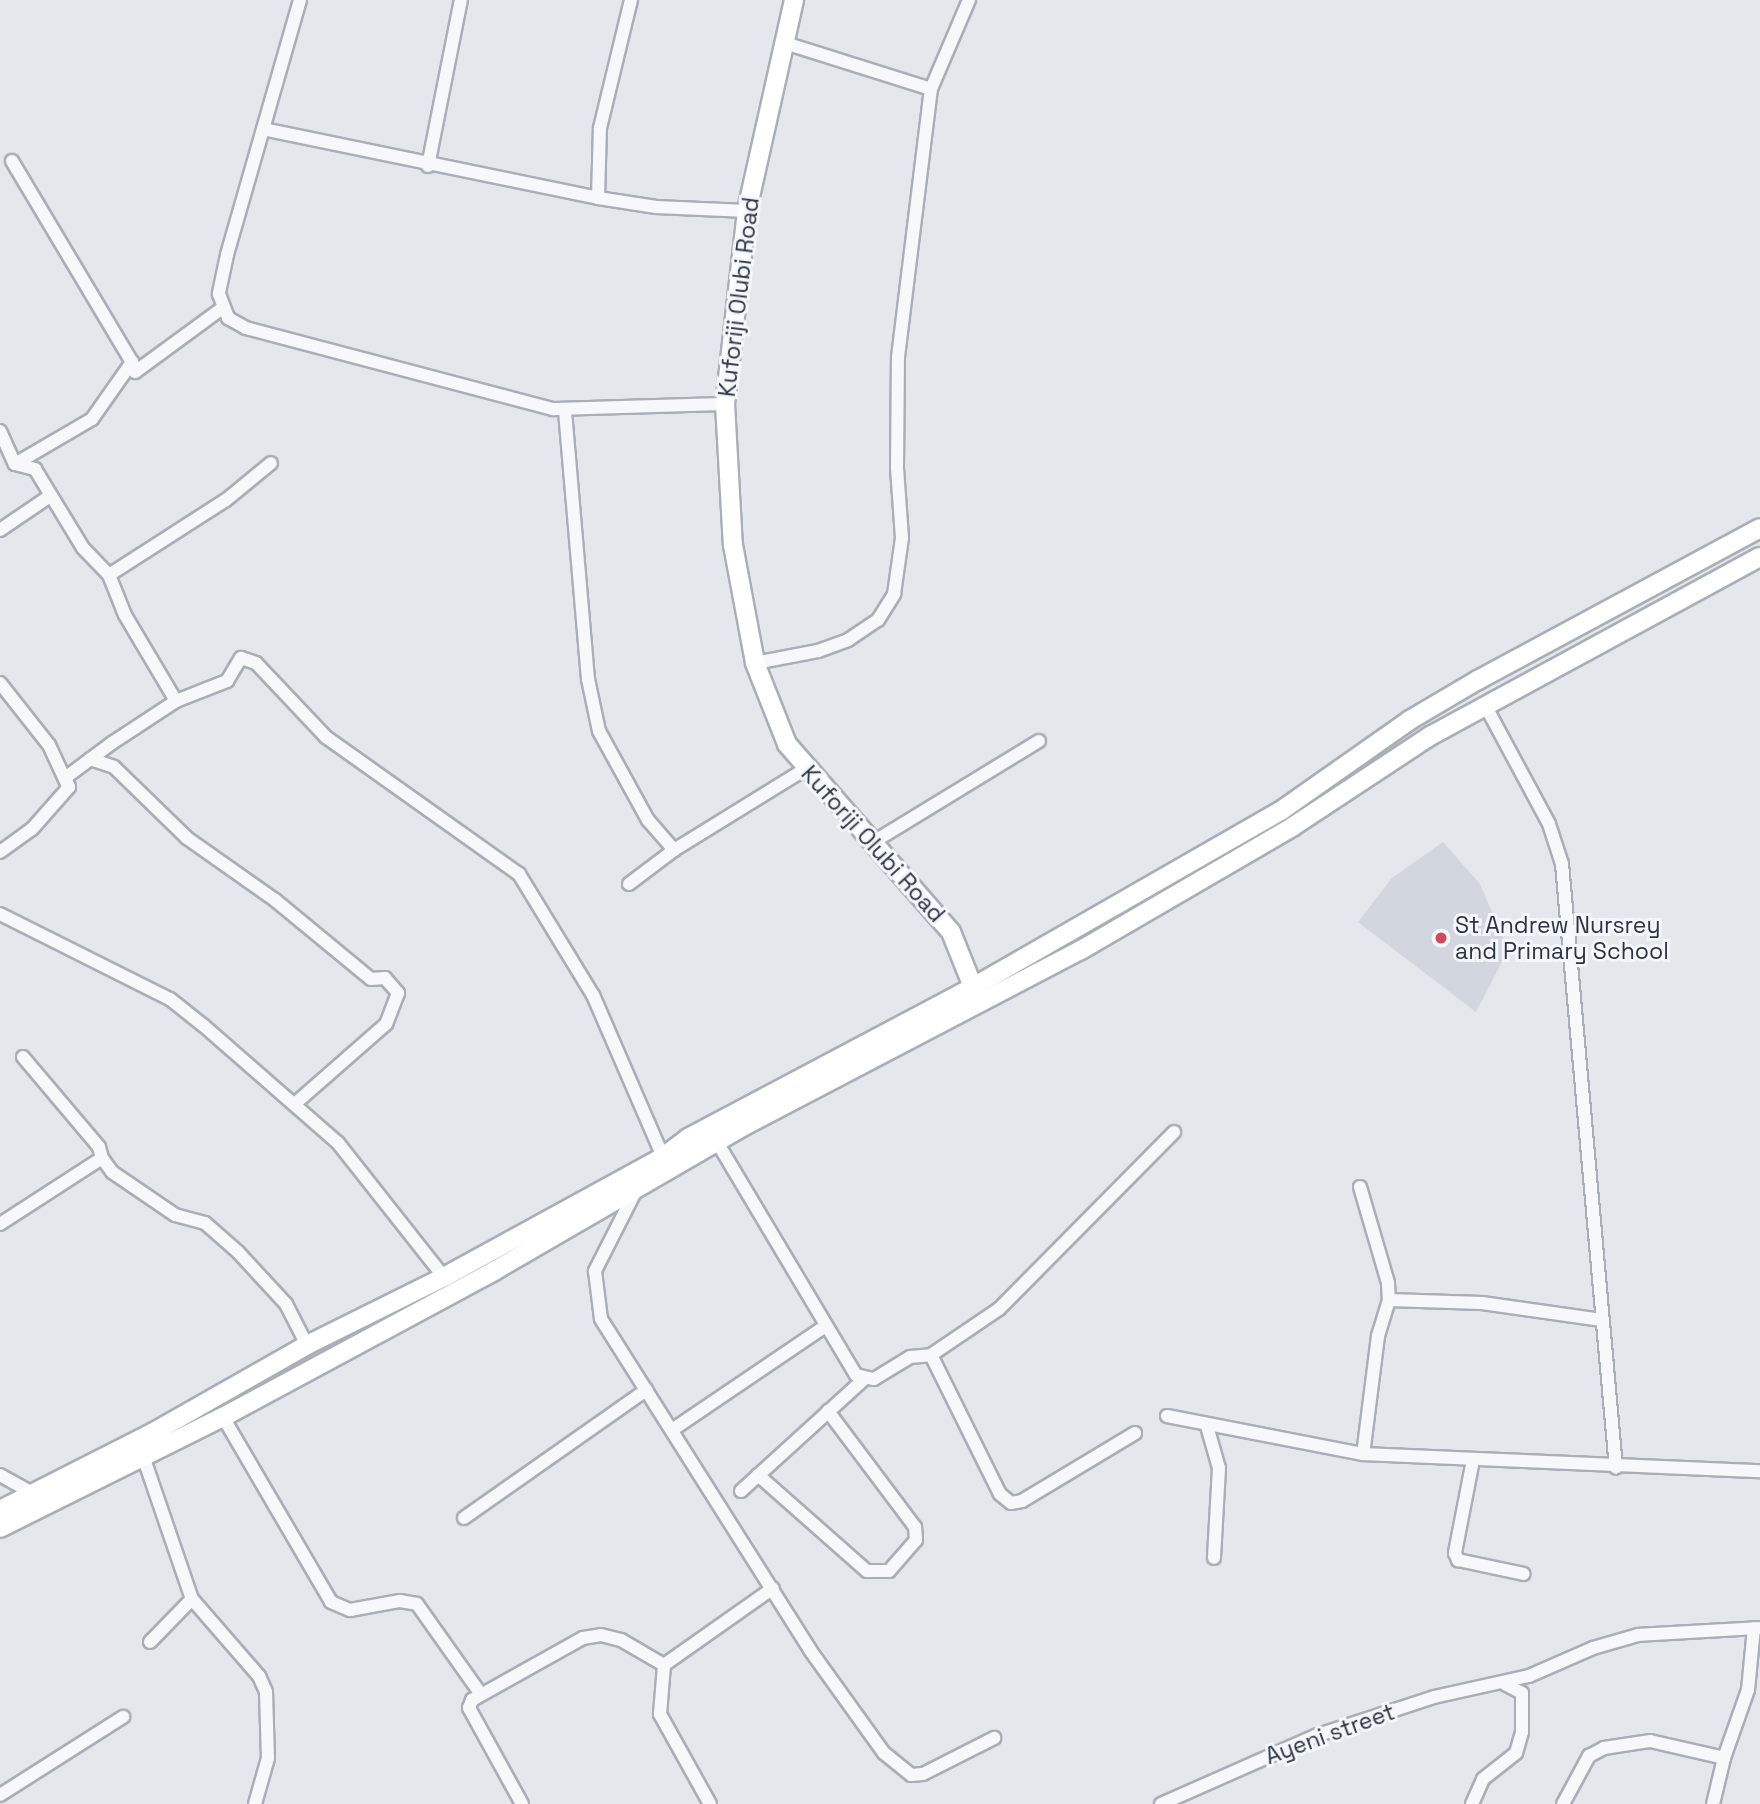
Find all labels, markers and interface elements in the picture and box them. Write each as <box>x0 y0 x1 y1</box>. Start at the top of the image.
street label: Kuforiji Olubi Road <box>713 195 765 399</box>
street label: Kuforiji Olubi Road <box>795 760 951 928</box>
place label: St Andrew Nursrey and Primary School <box>1455 911 1669 965</box>
marker: St Andrew Nursrey and Primary School <box>1433 930 1449 946</box>
street label: Ayeni street <box>1261 1698 1399 1770</box>

